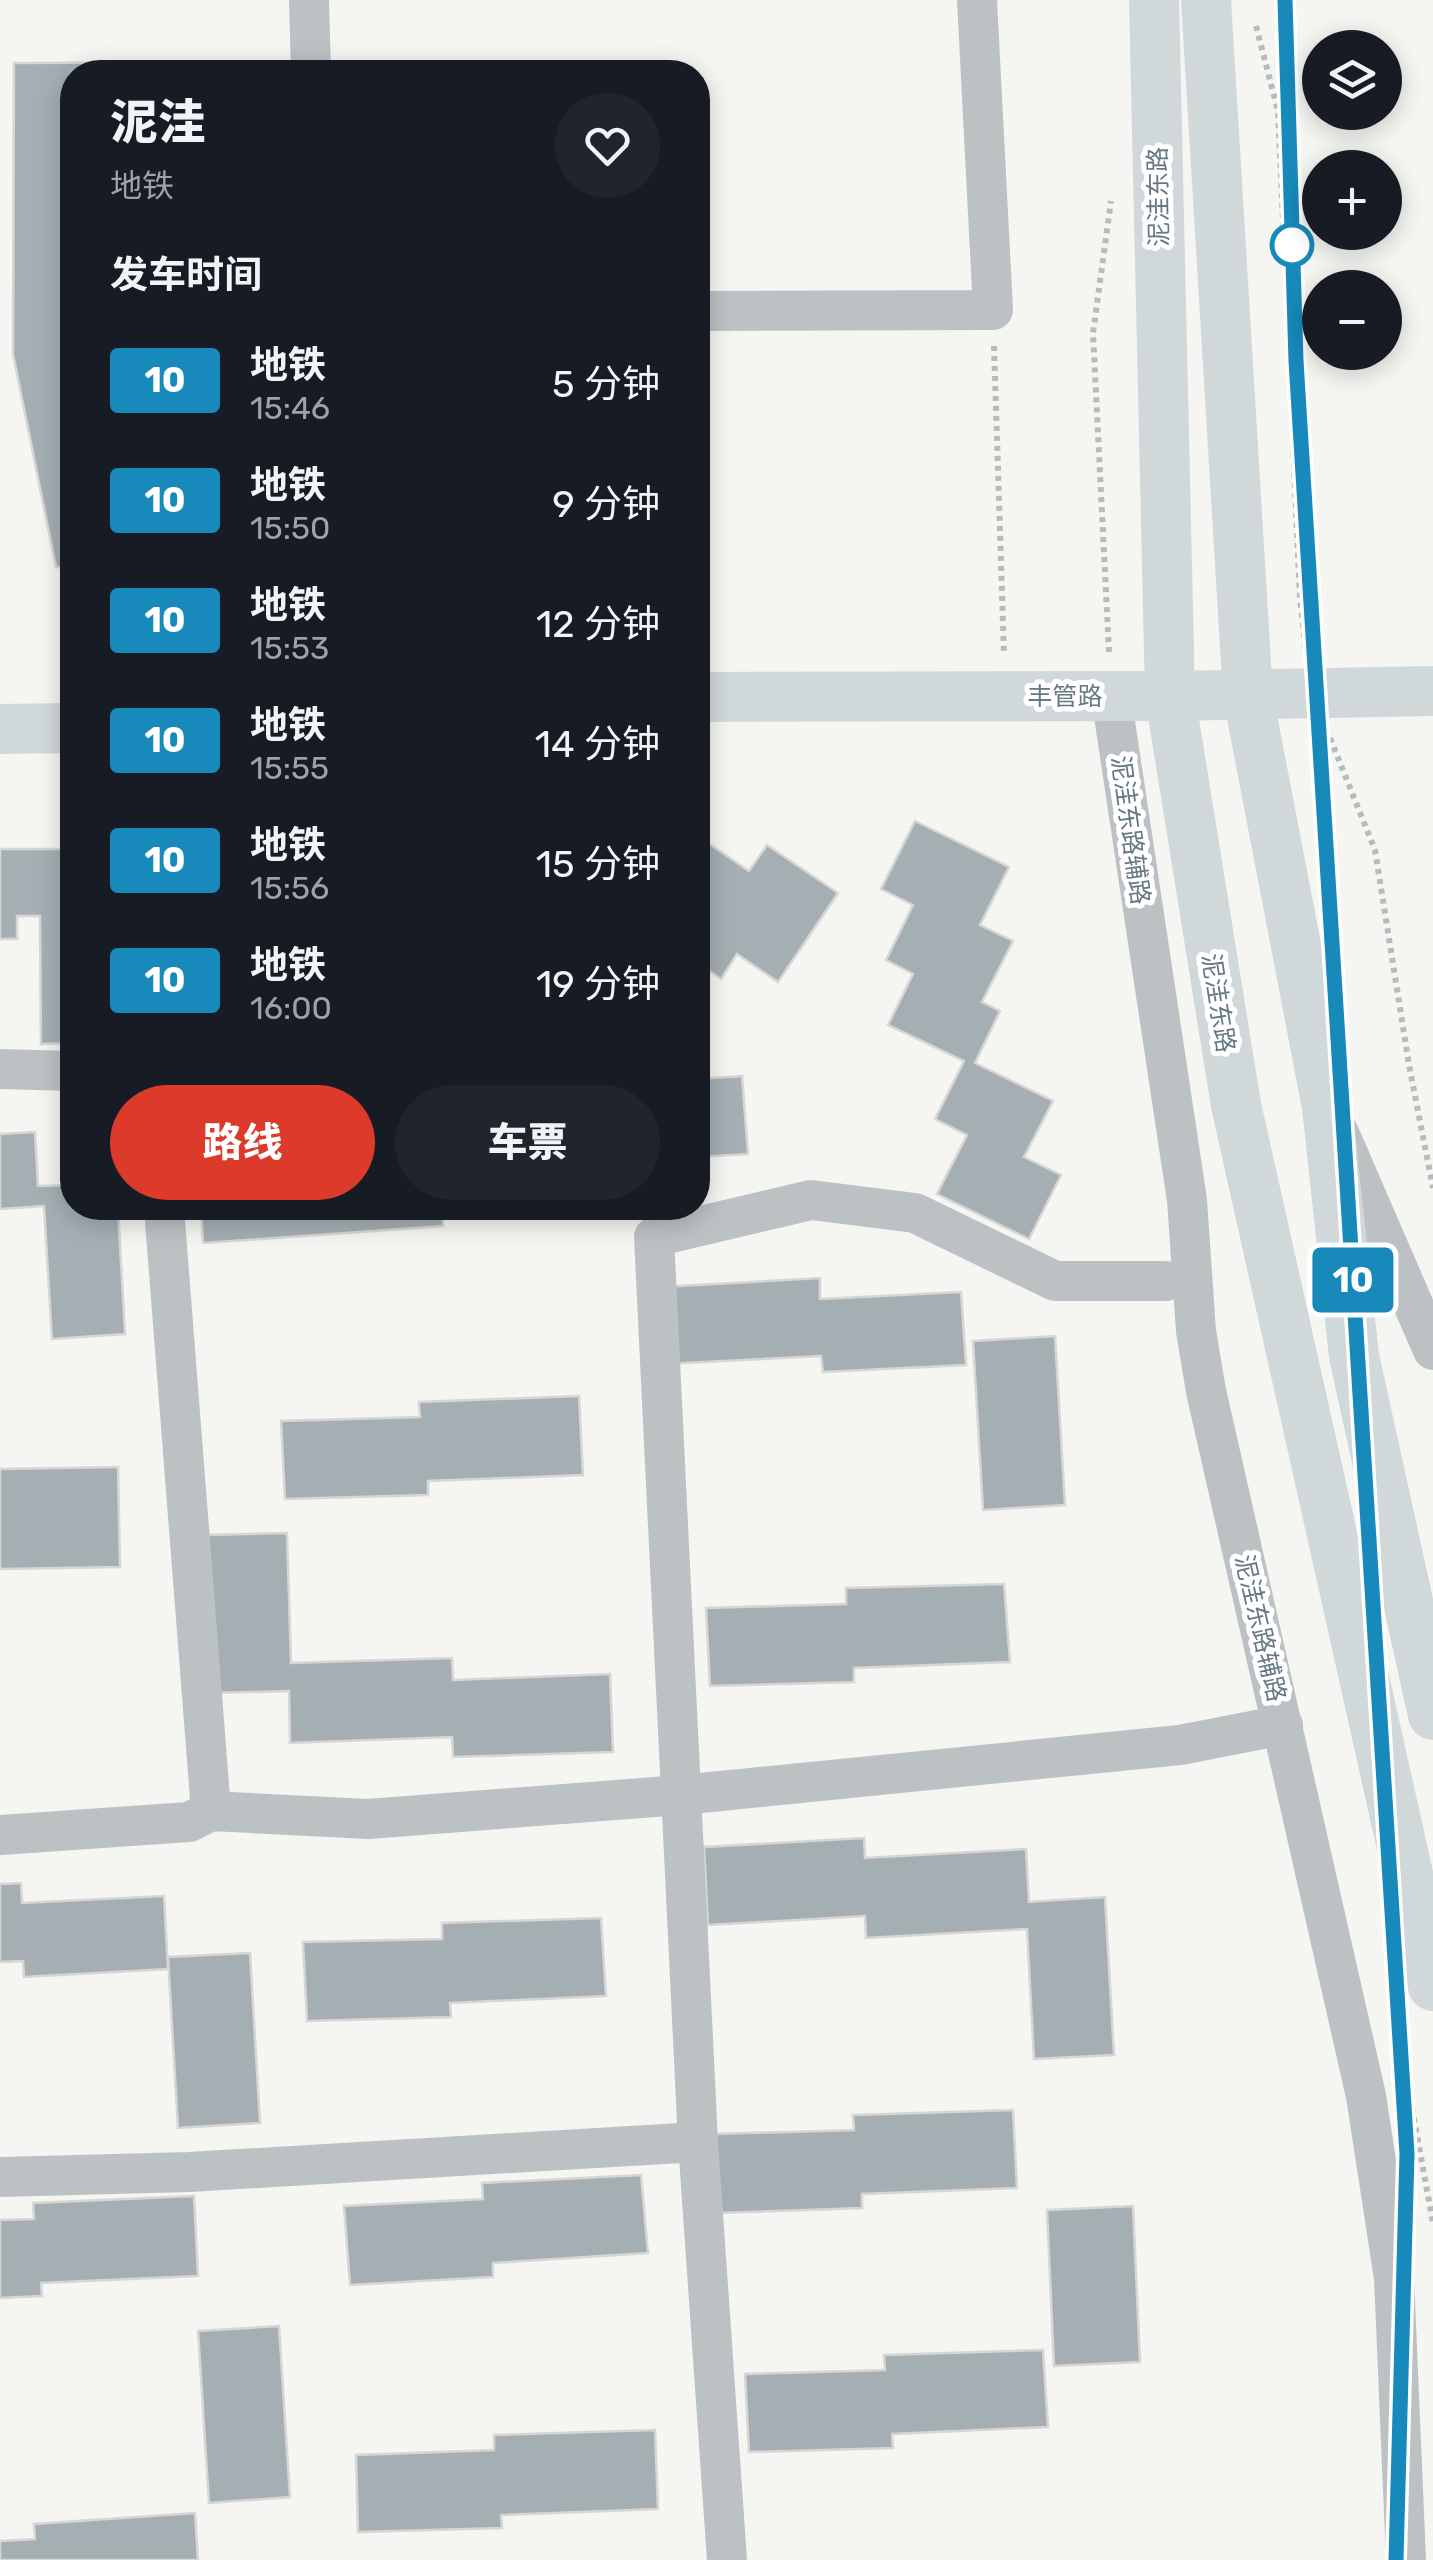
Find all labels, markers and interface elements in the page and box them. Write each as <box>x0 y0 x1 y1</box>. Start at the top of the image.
map controls <box>1302 30 1402 370</box>
button: layers <box>1302 30 1402 130</box>
button: heart <box>555 93 660 198</box>
text: 泥洼 <box>110 94 206 151</box>
street label: 泥洼东路 <box>1143 147 1174 247</box>
button: + <box>1302 150 1402 250</box>
text: 地铁 <box>110 167 174 205</box>
unlabelled marker <box>1271 224 1313 266</box>
text: 发车时间 <box>110 252 262 298</box>
button: − <box>1302 270 1402 370</box>
text: 地铁 <box>250 342 326 388</box>
text: 10 <box>144 359 186 401</box>
text: 5 分钟 <box>552 361 660 407</box>
text: 15:46 <box>250 389 330 427</box>
text: 地铁 <box>250 462 326 508</box>
text: 10 <box>144 479 186 521</box>
text: 9 分钟 <box>552 481 660 527</box>
text: 15:50 <box>250 509 330 547</box>
text: 地铁 <box>250 582 326 628</box>
text: 10 <box>144 599 186 641</box>
text: 12 分钟 <box>536 601 660 647</box>
text: 15:53 <box>250 629 329 667</box>
street label: 丰管路 <box>1027 682 1103 711</box>
text: 地铁 <box>250 702 326 748</box>
text: 10 <box>144 719 186 761</box>
text: 14 分钟 <box>535 721 660 767</box>
text: 15:55 <box>250 749 329 787</box>
street label: 泥洼东路辅路 <box>1106 754 1155 906</box>
text: 地铁 <box>250 822 326 868</box>
text: 10 <box>144 839 186 881</box>
text: 15 分钟 <box>536 841 660 887</box>
text: 15:56 <box>250 869 329 907</box>
text: 地铁 <box>250 942 326 988</box>
street label: 泥洼东路 <box>1196 951 1241 1055</box>
text: 10 <box>144 959 186 1001</box>
text: 19 分钟 <box>536 961 660 1007</box>
text: 16:00 <box>250 989 332 1027</box>
button: 路线 <box>110 1085 375 1200</box>
button: 车票 <box>395 1085 660 1200</box>
line badge: 10 <box>1308 1248 1398 1312</box>
text: 10 <box>1332 1259 1374 1301</box>
street label: 泥洼东路辅路 <box>1230 1552 1292 1704</box>

